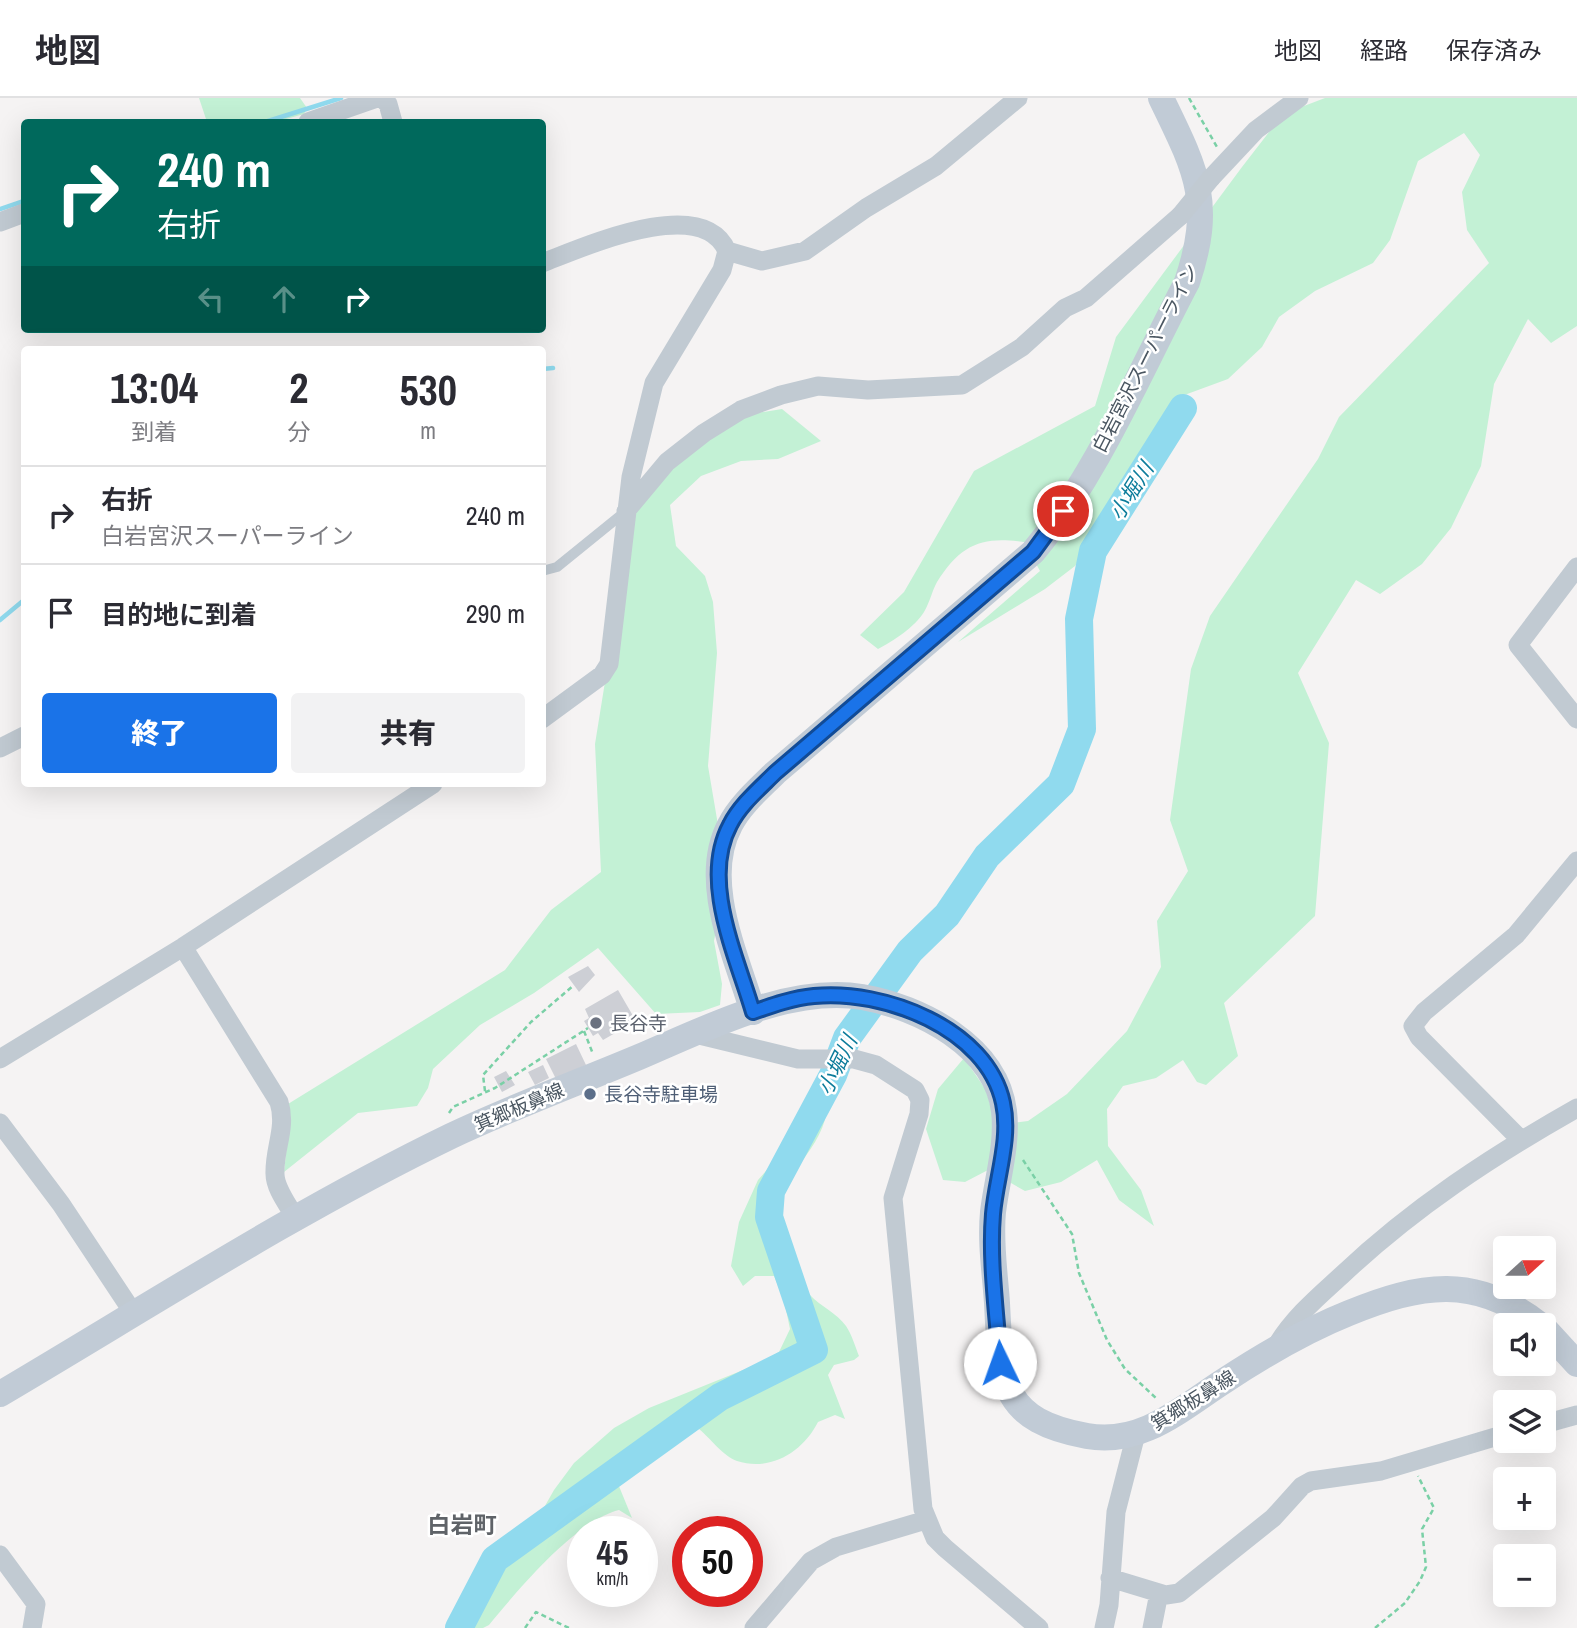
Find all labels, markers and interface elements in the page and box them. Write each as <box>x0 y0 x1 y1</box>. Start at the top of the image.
text: 地図 <box>35 28 101 72</box>
text: 地図 <box>1274 34 1322 66</box>
text: 経路 <box>1360 34 1408 66</box>
text: 保存済み <box>1446 34 1542 66</box>
text: 240 m <box>157 136 271 202</box>
icon: right <box>42 147 133 238</box>
text: 右折 <box>157 203 221 246</box>
street label: 白岩宮沢スーパーライン <box>1086 259 1204 457</box>
icon: left <box>192 280 230 318</box>
icon: ahead <box>265 280 303 318</box>
icon: right <box>338 280 376 318</box>
text: 13:04 <box>110 360 198 416</box>
text: 2 <box>289 360 308 416</box>
text: 530 <box>399 362 457 418</box>
text: m <box>420 415 436 446</box>
text: 到着 <box>131 416 177 447</box>
text: 分 <box>287 416 310 447</box>
water label: 小堀川 <box>1102 455 1161 525</box>
pin <box>1033 481 1093 541</box>
text: 右折 <box>101 482 153 517</box>
icon: arrive <box>1044 492 1082 530</box>
icon: right <box>42 496 80 534</box>
text: 240 m <box>466 498 525 533</box>
text: 白岩宮沢スーパーライン <box>101 520 354 551</box>
icon: arrive <box>42 594 80 632</box>
text: 290 m <box>466 596 525 631</box>
text: 目的地に到着 <box>101 597 257 632</box>
button: 終了 <box>42 693 277 773</box>
button: 共有 <box>291 693 525 773</box>
place label: 長谷寺 <box>610 1010 667 1036</box>
marker: 長谷寺 <box>588 1015 604 1031</box>
water label: 小堀川 <box>810 1029 865 1100</box>
street label: 箕郷板鼻線 <box>470 1076 568 1138</box>
place label: 長谷寺駐車場 <box>604 1081 718 1107</box>
marker: 長谷寺駐車場 <box>582 1086 598 1102</box>
north arrow <box>1493 1236 1556 1298</box>
map controls <box>1493 1236 1556 1607</box>
button: sound <box>1493 1313 1556 1376</box>
position arrow <box>963 1326 1037 1400</box>
street label: 箕郷板鼻線 <box>1146 1364 1240 1436</box>
button: layers <box>1493 1390 1556 1453</box>
button: + <box>1493 1467 1556 1530</box>
district label: 白岩町 <box>428 1509 497 1540</box>
speed limit sign: 50 <box>672 1516 763 1607</box>
text: 45 <box>597 1529 628 1576</box>
button: − <box>1493 1544 1556 1607</box>
text: km/h <box>597 1566 629 1591</box>

